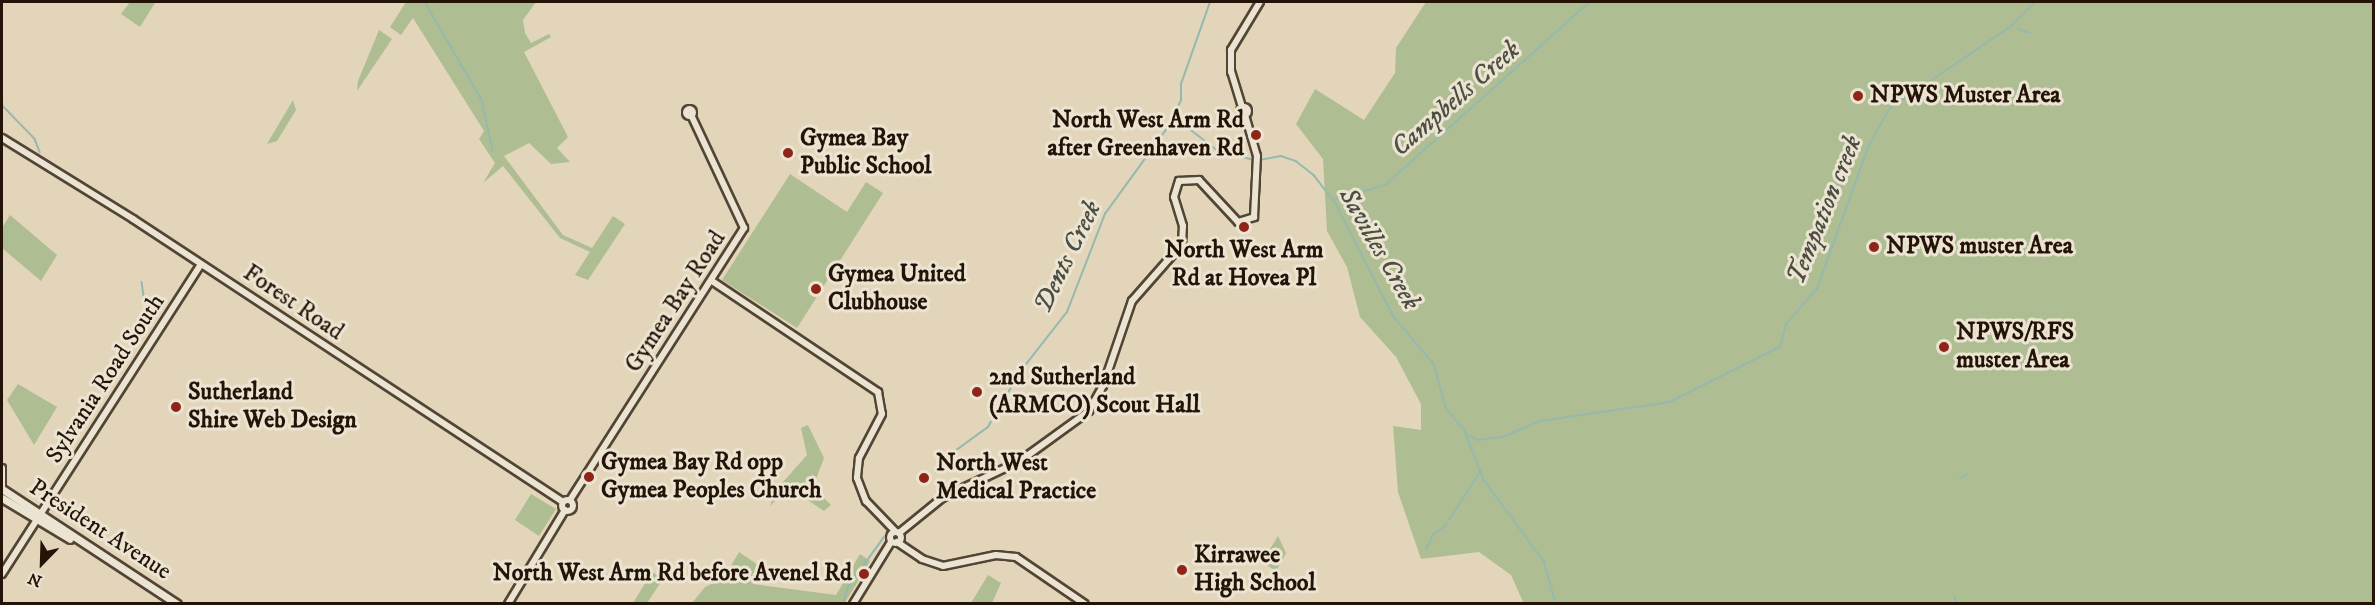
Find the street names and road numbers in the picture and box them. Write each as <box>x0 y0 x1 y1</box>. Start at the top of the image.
street label: Gymea Bay Road <box>620 226 732 378</box>
street label: Forest Road <box>237 259 349 347</box>
street label: Sylvania Road South <box>41 289 171 469</box>
street label: President Avenue <box>24 473 176 587</box>

